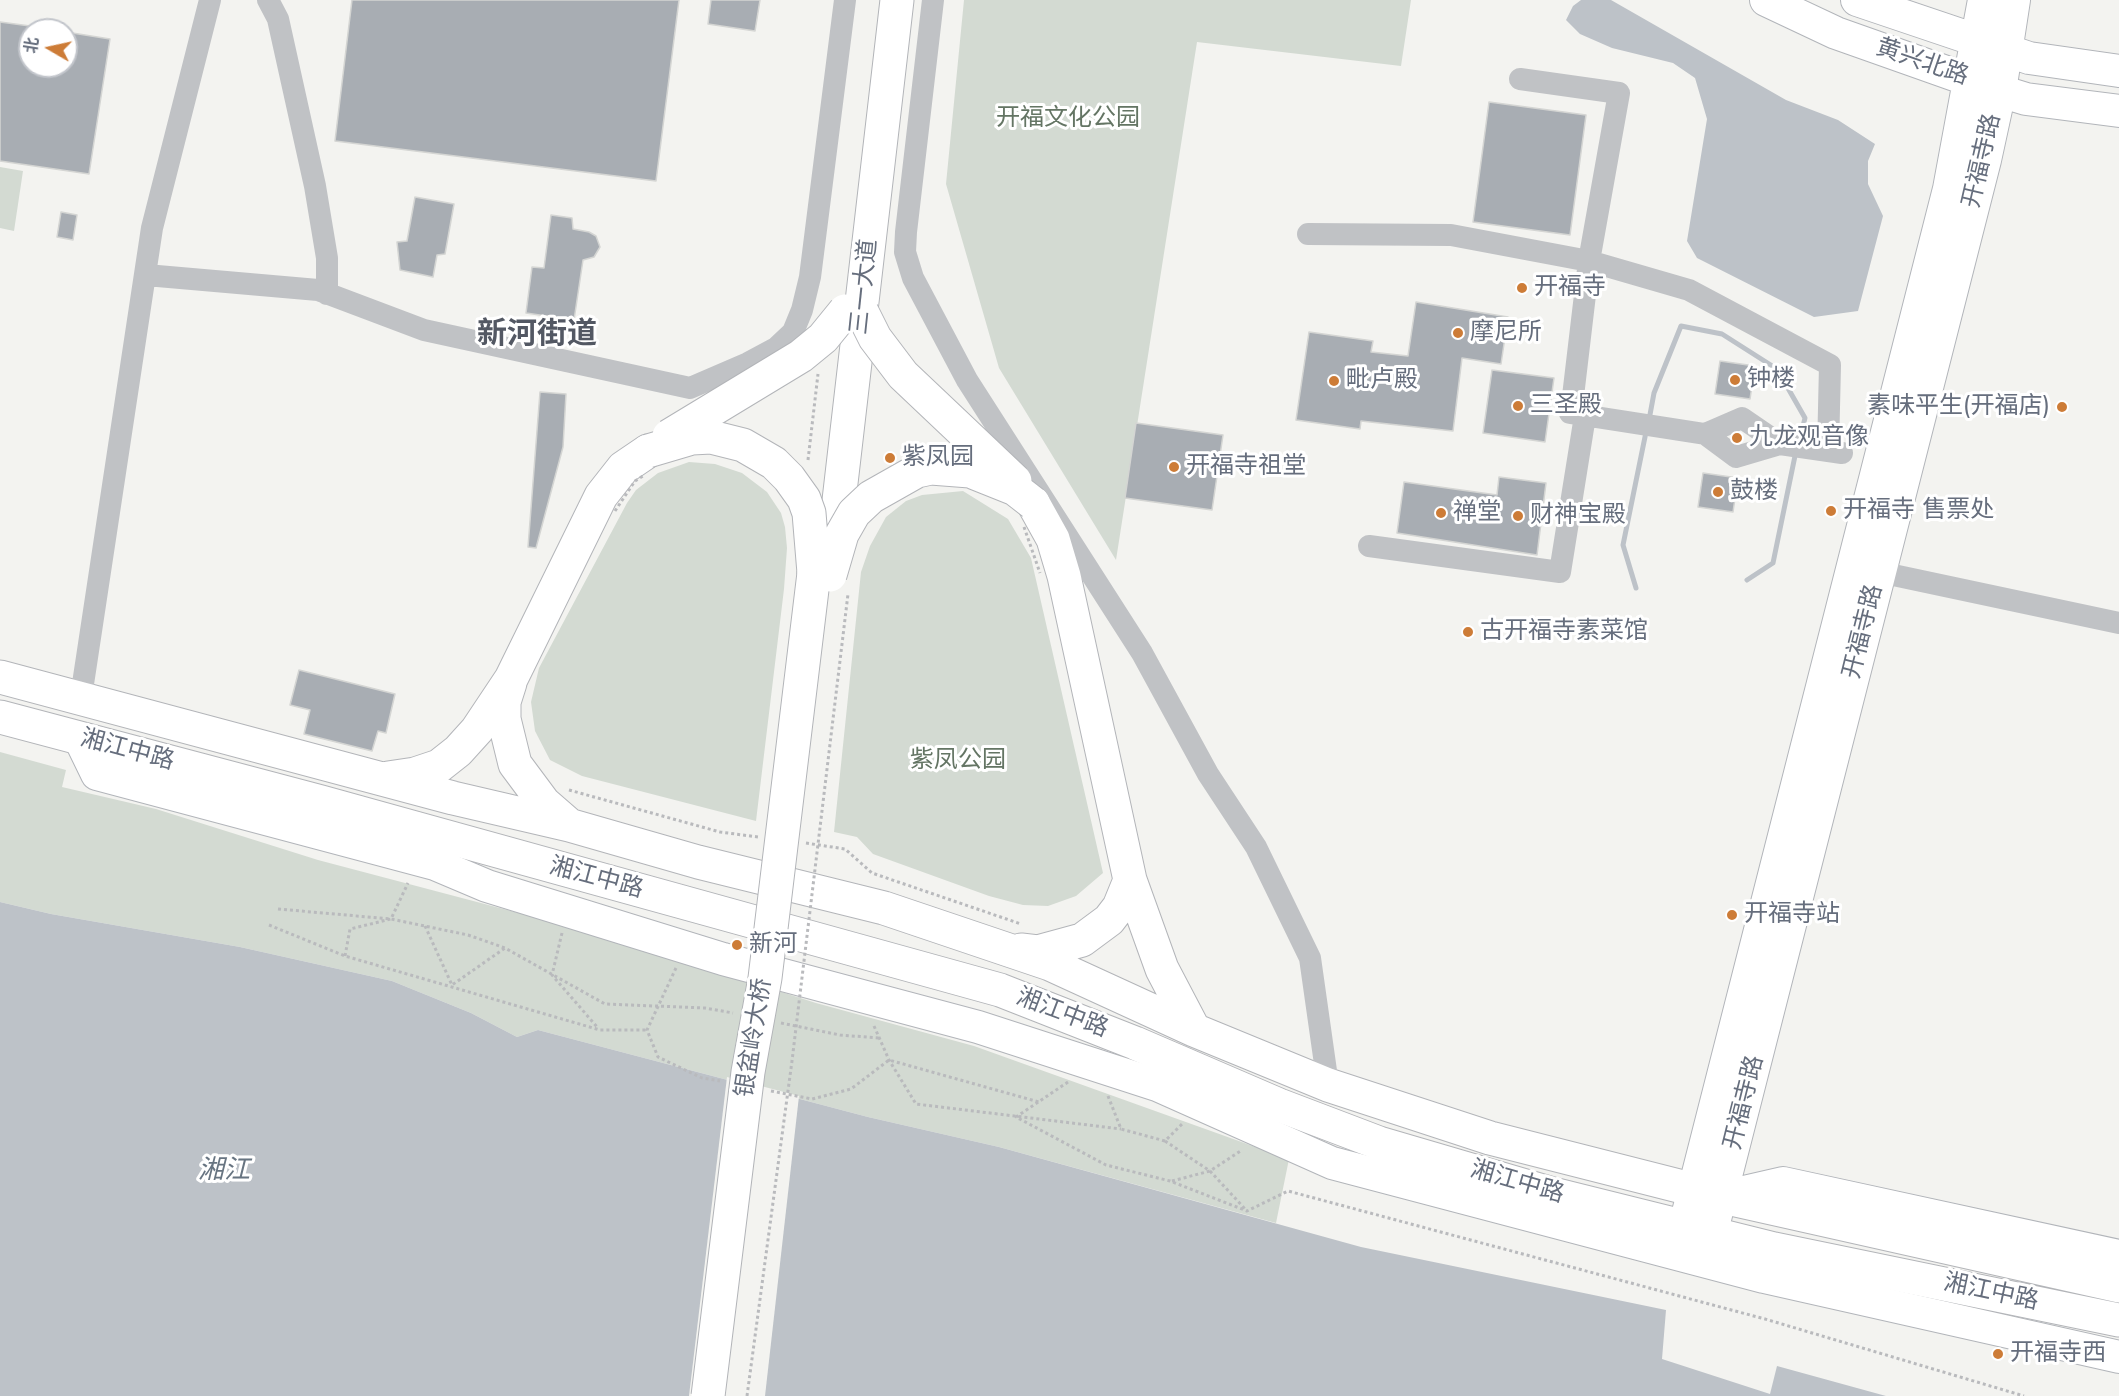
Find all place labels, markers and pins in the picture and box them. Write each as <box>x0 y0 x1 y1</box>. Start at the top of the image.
place label: 开福寺 <box>1534 274 1606 302</box>
marker: 开福寺 <box>1515 281 1529 295</box>
place label: 摩尼所 <box>1470 319 1542 347</box>
marker: 摩尼所 <box>1451 326 1465 340</box>
place label: 钟楼 <box>1747 366 1795 394</box>
place label: 毗卢殿 <box>1346 367 1418 395</box>
marker: 钟楼 <box>1728 373 1742 387</box>
marker: 毗卢殿 <box>1327 374 1341 388</box>
place label: 三圣殿 <box>1530 392 1602 420</box>
place label: 素味平生(开福店) <box>1867 393 2050 421</box>
marker: 三圣殿 <box>1511 399 1525 413</box>
marker: 素味平生(开福店) <box>2055 400 2069 414</box>
place label: 九龙观音像 <box>1749 424 1869 452</box>
marker: 九龙观音像 <box>1730 431 1744 445</box>
place label: 紫凤园 <box>902 444 974 472</box>
marker: 紫凤园 <box>883 451 897 465</box>
place label: 开福寺祖堂 <box>1186 453 1306 481</box>
marker: 开福寺祖堂 <box>1167 460 1181 474</box>
place label: 鼓楼 <box>1730 478 1778 506</box>
marker: 鼓楼 <box>1711 485 1725 499</box>
place label: 开福寺 售票处 <box>1843 497 1994 525</box>
place label: 禅堂 <box>1453 499 1501 527</box>
place label: 财神宝殿 <box>1530 502 1626 530</box>
marker: 开福寺 售票处 <box>1824 504 1838 518</box>
marker: 禅堂 <box>1434 506 1448 520</box>
marker: 财神宝殿 <box>1511 509 1525 523</box>
place label: 古开福寺素菜馆 <box>1480 618 1648 646</box>
marker: 古开福寺素菜馆 <box>1461 625 1475 639</box>
place label: 开福寺站 <box>1744 901 1840 929</box>
marker: 开福寺站 <box>1725 908 1739 922</box>
place label: 新河 <box>749 931 797 959</box>
marker: 新河 <box>730 938 744 952</box>
place label: 开福寺西 <box>2010 1340 2106 1368</box>
marker: 开福寺西 <box>1991 1347 2005 1361</box>

